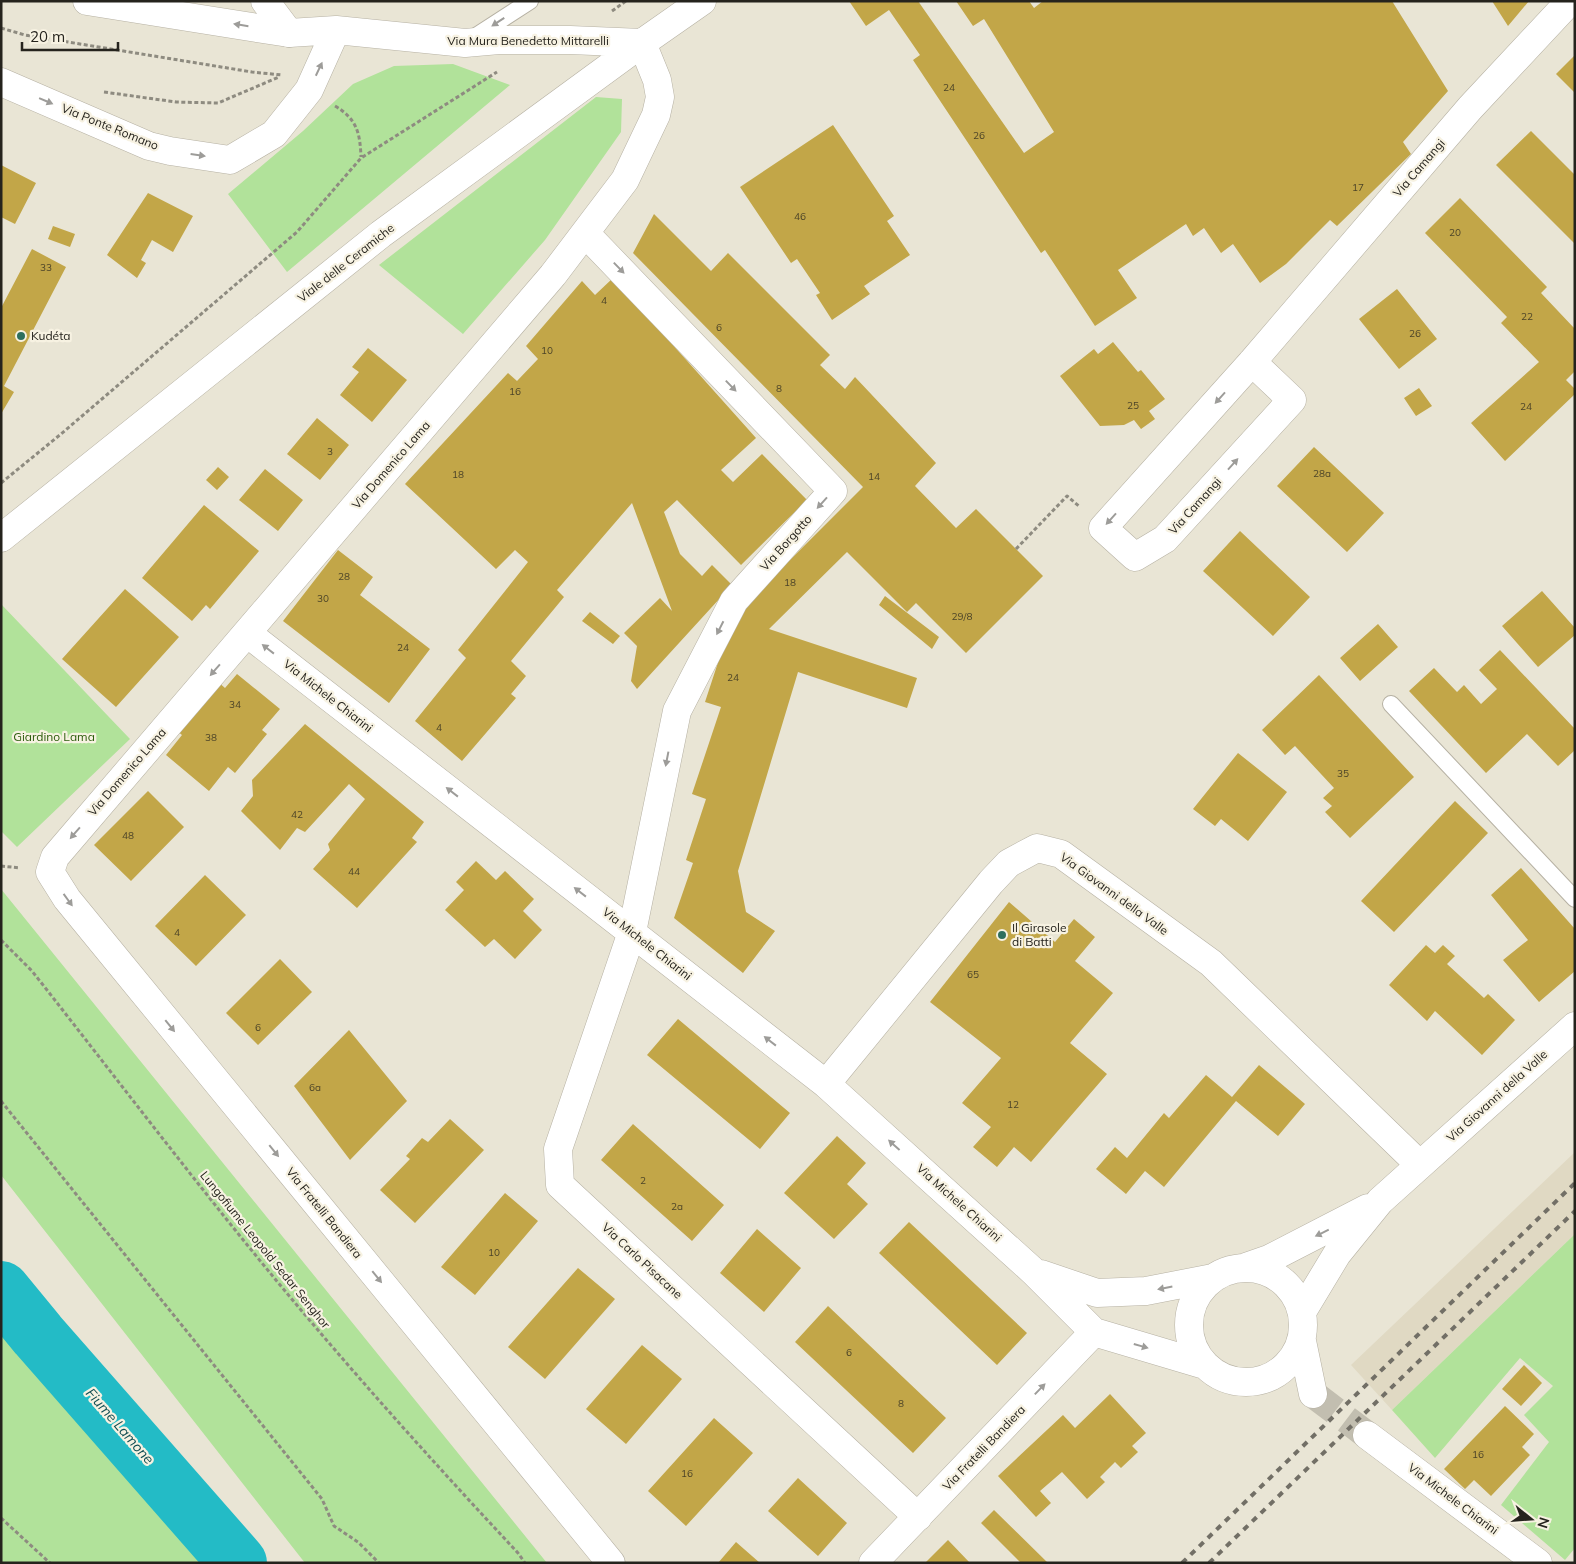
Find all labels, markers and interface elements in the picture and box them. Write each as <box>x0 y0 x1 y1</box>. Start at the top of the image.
one-way arrow <box>491 18 504 27</box>
scale bar <box>22 20 119 52</box>
one-way arrow <box>232 21 248 29</box>
text: 20 m <box>30 27 65 46</box>
street label: Via Mura Benedetto Mittarelli <box>447 33 609 48</box>
one-way arrow <box>315 62 323 76</box>
house number: 24 <box>943 81 955 94</box>
one-way arrow <box>39 98 53 106</box>
street label: Via Ponte Romano <box>59 100 161 153</box>
house number: 26 <box>973 129 985 142</box>
street label: Via Camangi <box>1389 136 1448 200</box>
one-way arrow <box>191 151 207 159</box>
house number: 17 <box>1352 181 1364 194</box>
house number: 46 <box>794 210 806 223</box>
street label: Viale delle Ceramiche <box>294 220 397 305</box>
house number: 20 <box>1449 226 1461 239</box>
house number: 33 <box>40 261 52 274</box>
one-way arrow <box>613 262 625 274</box>
house number: 4 <box>601 294 607 307</box>
house number: 22 <box>1521 310 1533 323</box>
house number: 6 <box>716 321 722 334</box>
house number: 26 <box>1409 327 1421 340</box>
place label: Kudéta <box>31 328 71 343</box>
marker: Kudéta <box>15 330 27 342</box>
house number: 10 <box>541 344 553 357</box>
one-way arrow <box>725 379 737 391</box>
house number: 8 <box>776 382 782 395</box>
house number: 16 <box>509 385 521 398</box>
one-way arrow <box>1214 392 1226 404</box>
house number: 25 <box>1127 399 1139 412</box>
house number: 24 <box>1520 400 1532 413</box>
street label: Via Domenico Lama <box>348 418 433 512</box>
house number: 3 <box>327 445 333 458</box>
one-way arrow <box>1227 459 1239 471</box>
house number: 28a <box>1313 467 1331 480</box>
house number: 18 <box>452 468 464 481</box>
house number: 14 <box>868 470 880 483</box>
street label: Via Camangi <box>1165 474 1224 537</box>
one-way arrow <box>816 497 828 509</box>
street label: Via Borgotto <box>757 512 815 574</box>
one-way arrow <box>1105 512 1117 524</box>
house number: 28 <box>338 570 350 583</box>
house number: 18 <box>784 576 796 589</box>
house number: 30 <box>317 592 329 605</box>
house number: 29/8 <box>952 610 972 623</box>
one-way arrow <box>716 621 724 636</box>
house number: 24 <box>397 641 409 654</box>
one-way arrow <box>262 644 275 655</box>
street label: Via Michele Chiarini <box>281 656 376 735</box>
one-way arrow <box>210 664 221 676</box>
house number: 24 <box>727 671 739 684</box>
house number: 34 <box>229 698 241 711</box>
house number: 4 <box>436 721 442 734</box>
street label: Via Domenico Lama <box>84 725 169 819</box>
park label: Giardino Lama <box>13 729 95 744</box>
house number: 38 <box>205 731 217 744</box>
one-way arrow <box>663 752 671 768</box>
house number: 35 <box>1337 767 1349 780</box>
one-way arrow <box>445 787 459 797</box>
house number: 42 <box>291 808 303 821</box>
one-way arrow <box>70 827 81 839</box>
house number: 48 <box>122 829 134 842</box>
street label: Via Giovanni della Valle <box>1057 849 1171 938</box>
house number: 44 <box>348 865 360 878</box>
one-way arrow <box>574 886 587 897</box>
one-way arrow <box>63 893 73 907</box>
street label: Via Michele Chiarini <box>600 904 695 983</box>
place label: Il Girasole di Batti <box>1012 920 1066 949</box>
house number: 4 <box>174 926 180 939</box>
marker: Il Girasole di Batti <box>996 929 1008 941</box>
house number: 65 <box>967 968 979 981</box>
one-way arrow <box>165 1019 176 1032</box>
house number: 6 <box>255 1021 261 1034</box>
one-way arrow <box>764 1035 777 1046</box>
street label: Via Giovanni della Valle <box>1443 1046 1550 1145</box>
house number: 6a <box>309 1081 321 1094</box>
house number: 12 <box>1007 1098 1019 1111</box>
one-way arrow <box>889 1139 901 1151</box>
one-way arrow <box>268 1145 279 1158</box>
street label: Via Michele Chiarini <box>914 1161 1005 1245</box>
street label: Via Fratelli Bandiera <box>283 1164 366 1261</box>
street label: Lungofiume Leopold Sedar Senghor <box>197 1168 334 1332</box>
house number: 2 <box>640 1174 646 1187</box>
house number: 2a <box>671 1200 683 1213</box>
street label: Via Carlo Pisacane <box>599 1220 686 1302</box>
one-way arrow <box>1315 1229 1329 1237</box>
house number: 10 <box>488 1246 500 1259</box>
one-way arrow <box>371 1270 382 1283</box>
one-way arrow <box>1157 1284 1173 1292</box>
one-way arrow <box>1134 1342 1149 1350</box>
house number: 6 <box>846 1346 852 1359</box>
one-way arrow <box>1034 1383 1046 1395</box>
water label: Fiume Lamone <box>82 1384 158 1468</box>
house number: 8 <box>898 1397 904 1410</box>
street label: Via Fratelli Bandiera <box>939 1402 1028 1493</box>
house number: 16 <box>1472 1448 1484 1461</box>
street label: Via Michele Chiarini <box>1405 1460 1502 1538</box>
house number: 16 <box>681 1467 693 1480</box>
north arrow <box>1506 1494 1556 1544</box>
text: N <box>1533 1515 1554 1530</box>

